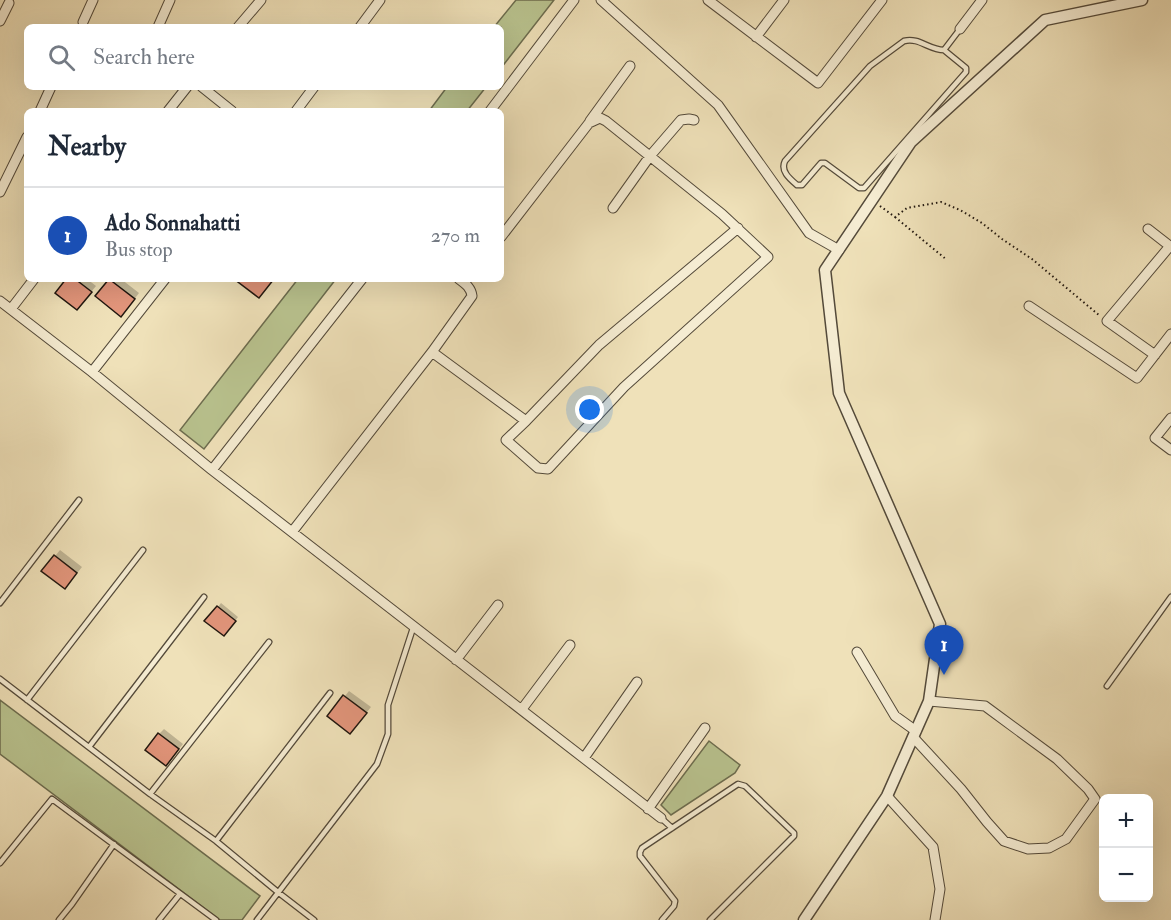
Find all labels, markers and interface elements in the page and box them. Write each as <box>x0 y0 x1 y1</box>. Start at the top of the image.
search box <box>24 24 504 90</box>
icon: search <box>45 41 78 74</box>
text: Search here <box>93 43 195 71</box>
text: Nearby <box>48 131 126 163</box>
text: Ado Sonnahatti <box>105 209 240 237</box>
text: 1 <box>64 223 71 248</box>
text: 270 m <box>431 223 480 248</box>
text: Bus stop <box>105 237 173 262</box>
your location <box>575 395 604 424</box>
pin: 1 <box>924 626 964 675</box>
map controls <box>1099 794 1153 902</box>
button: + <box>1099 794 1153 848</box>
button: − <box>1099 848 1153 902</box>

